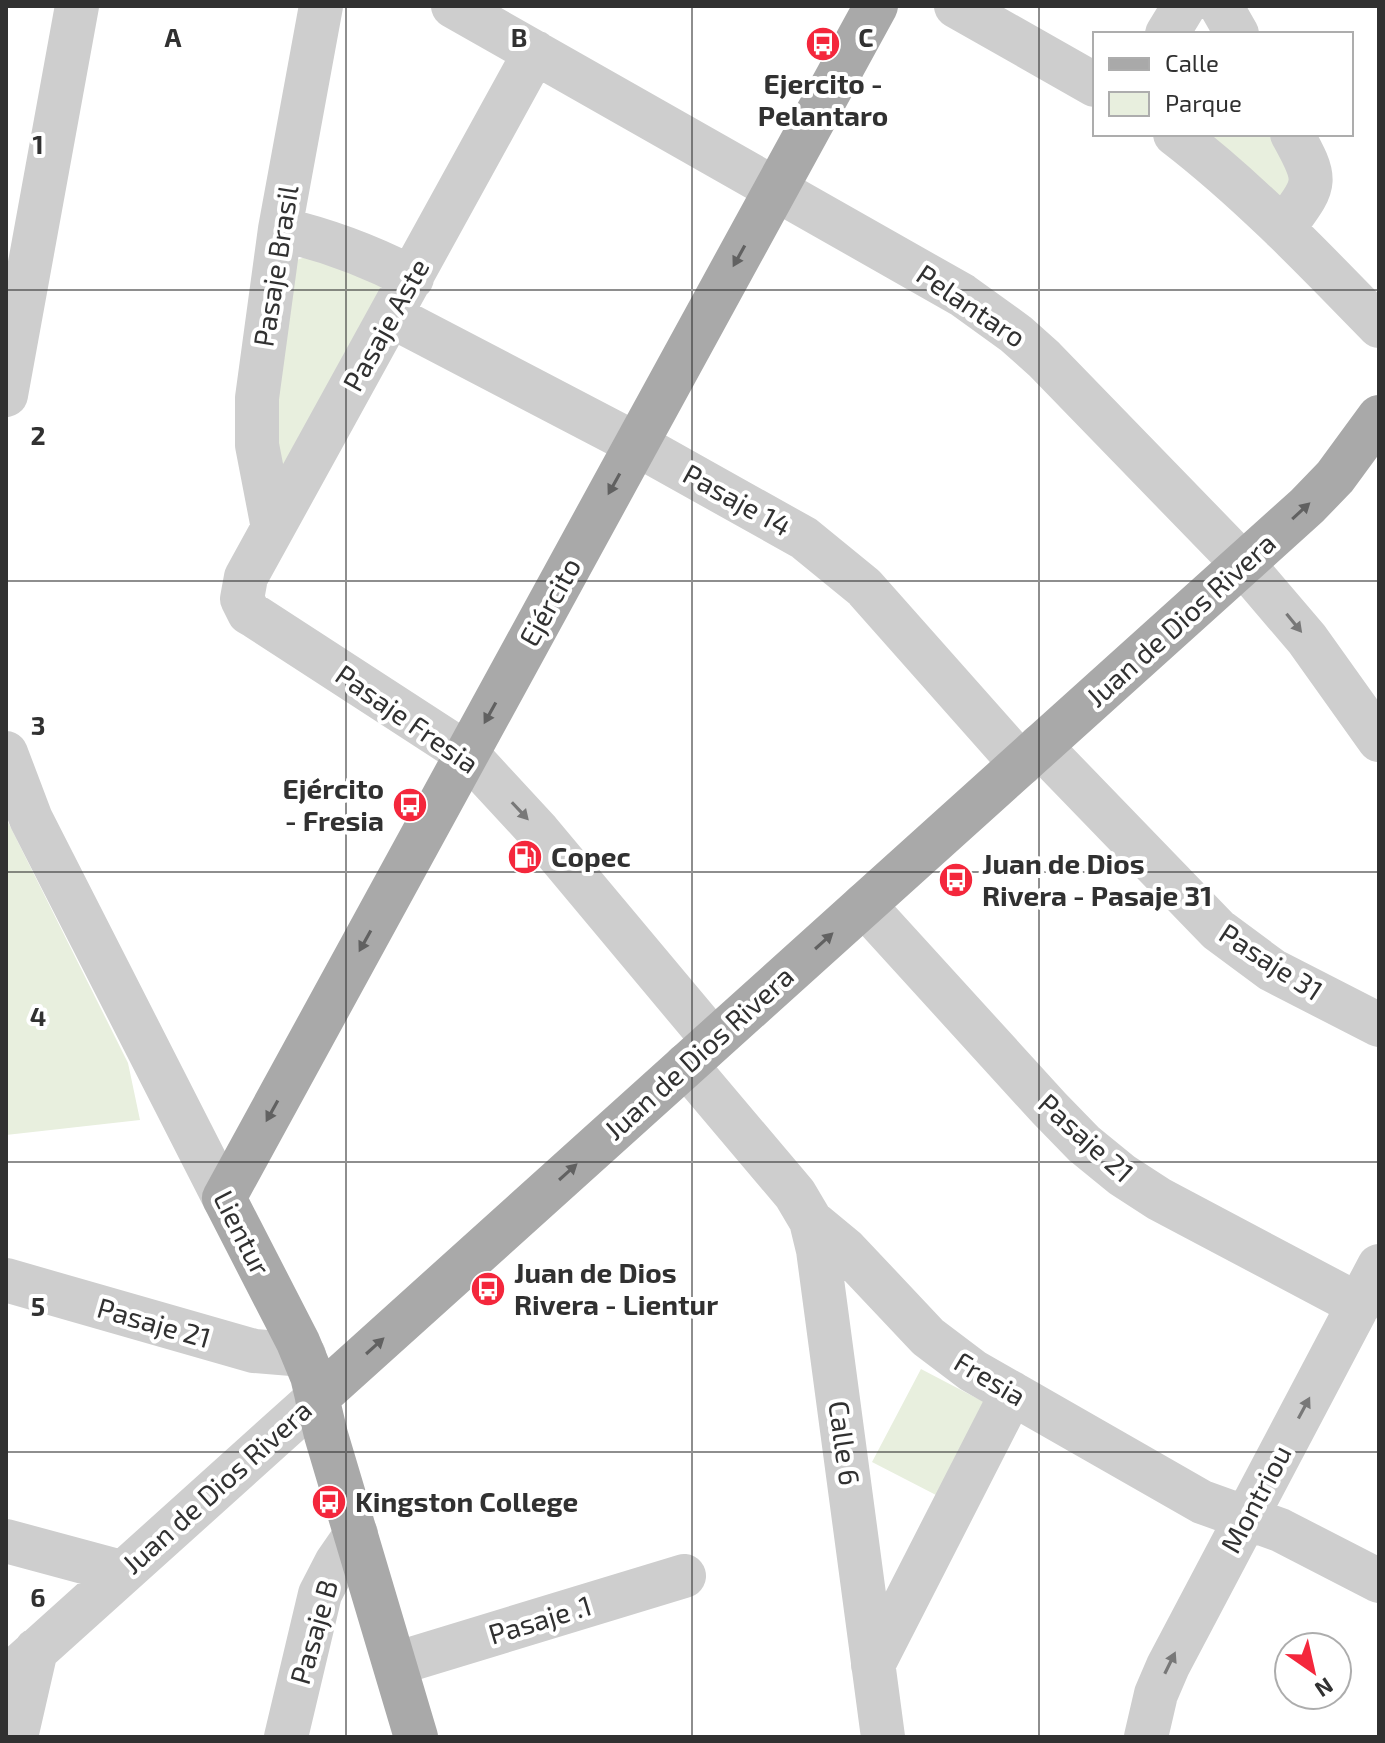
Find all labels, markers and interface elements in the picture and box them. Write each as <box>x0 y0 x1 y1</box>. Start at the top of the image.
text: A <box>165 21 182 52</box>
text: B <box>511 21 527 52</box>
text: C <box>858 21 874 52</box>
bus stop icon: Ejercito - Pelantaro <box>804 25 842 63</box>
legend <box>1093 32 1353 136</box>
text: Calle <box>1165 48 1219 77</box>
place label: Ejercito - Pelantaro <box>758 66 888 132</box>
text: Parque <box>1165 88 1242 117</box>
text: 1 <box>32 128 44 159</box>
street label: Pasaje Brasil <box>245 182 305 349</box>
one-way arrow <box>732 245 746 268</box>
street label: Pasaje Aste <box>335 252 435 397</box>
street label: Pelantaro <box>911 256 1033 354</box>
text: 2 <box>30 419 46 450</box>
street label: Pasaje 14 <box>678 456 797 543</box>
one-way arrow <box>607 473 621 496</box>
one-way arrow <box>1291 503 1310 521</box>
street label: Juan de Dios Rivera <box>1079 525 1282 713</box>
street label: Ejército <box>511 551 587 652</box>
one-way arrow <box>1285 612 1302 632</box>
street label: Pasaje Fresia <box>330 656 486 780</box>
one-way arrow <box>483 701 496 724</box>
text: 3 <box>31 709 45 740</box>
place label: Ejército - Fresia <box>283 771 384 837</box>
bus stop icon: Ejército - Fresia <box>391 786 429 824</box>
one-way arrow <box>510 801 529 820</box>
fuel station icon: Copec <box>506 838 544 876</box>
place label: Copec <box>551 839 631 873</box>
place label: Juan de Dios Rivera - Pasaje 31 <box>982 846 1212 912</box>
bus stop icon: Juan de Dios Rivera - Pasaje 31 <box>937 861 975 899</box>
street label: Pasaje 31 <box>1213 915 1330 1007</box>
one-way arrow <box>358 929 372 952</box>
one-way arrow <box>814 933 833 951</box>
street label: Juan de Dios Rivera <box>597 958 800 1146</box>
text: 4 <box>30 1000 46 1031</box>
street label: Pasaje 21 <box>1032 1086 1141 1189</box>
one-way arrow <box>265 1100 279 1122</box>
one-way arrow <box>558 1163 577 1181</box>
street label: Lientur <box>207 1185 279 1281</box>
place label: Juan de Dios Rivera - Lientur <box>514 1255 718 1321</box>
bus stop icon: Juan de Dios Rivera - Lientur <box>469 1270 507 1308</box>
text: 5 <box>31 1290 45 1321</box>
street label: Pasaje 21 <box>94 1290 215 1354</box>
one-way arrow <box>365 1337 384 1355</box>
street label: Fresia <box>949 1344 1032 1413</box>
street label: Juan de Dios Rivera <box>115 1392 318 1580</box>
one-way arrow <box>1297 1397 1310 1420</box>
street label: Calle 6 <box>822 1398 868 1487</box>
street label: Montriou <box>1213 1439 1298 1558</box>
bus stop icon: Kingston College <box>310 1483 348 1521</box>
place label: Kingston College <box>355 1484 578 1518</box>
street label: Pasaje B <box>282 1576 344 1688</box>
text: 6 <box>30 1581 46 1612</box>
street label: Pasaje .1 <box>484 1587 595 1651</box>
north arrow <box>1273 1631 1353 1711</box>
one-way arrow <box>1163 1652 1177 1675</box>
text: N <box>1311 1673 1339 1704</box>

